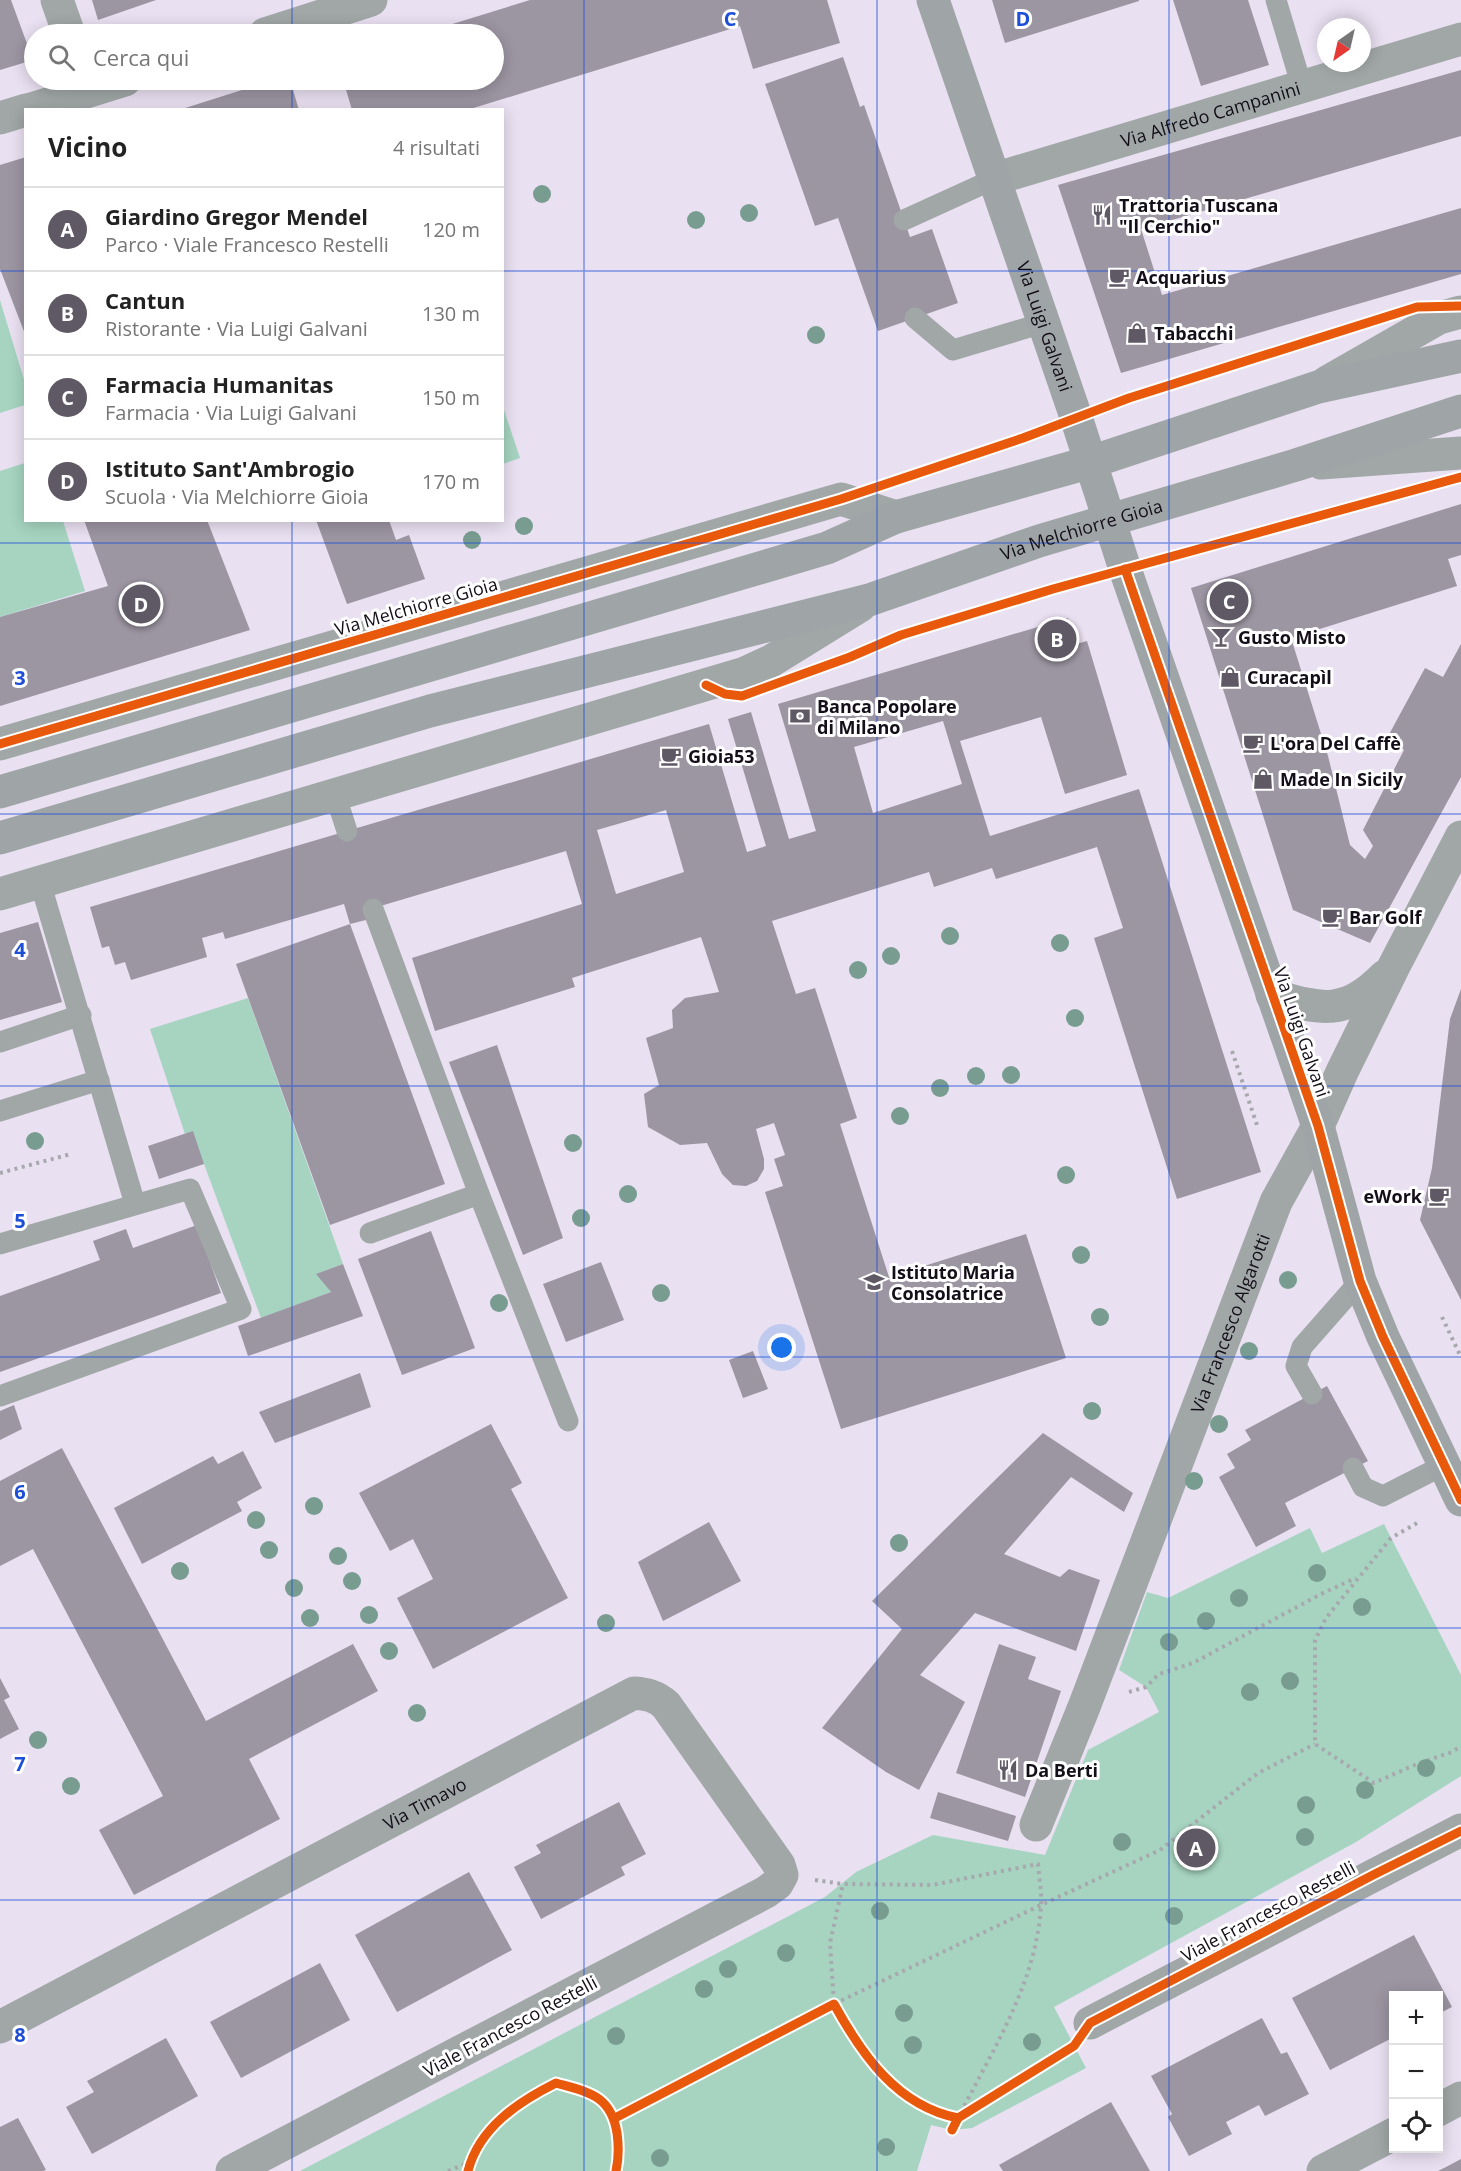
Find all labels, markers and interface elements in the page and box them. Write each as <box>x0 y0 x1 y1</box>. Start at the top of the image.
text: C <box>724 5 737 32</box>
text: D <box>1016 5 1030 32</box>
north arrow <box>1317 18 1371 72</box>
search box <box>24 24 504 90</box>
icon: search <box>45 41 78 74</box>
text: Cerca qui <box>93 42 189 72</box>
street label: Via Alfredo Campanini <box>1118 76 1303 152</box>
text: Vicino <box>48 129 127 165</box>
text: 4 risultati <box>393 134 480 161</box>
place label: Trattoria Tuscana "Il Cerchio" <box>1119 193 1279 238</box>
text: Giardino Gregor Mendel <box>105 201 368 231</box>
restaurant icon: Trattoria Tuscana "Il Cerchio" <box>1090 203 1114 227</box>
text: A <box>61 216 74 243</box>
text: 120 m <box>422 216 480 243</box>
text: Parco · Viale Francesco Restelli <box>105 231 389 258</box>
street label: Via Luigi Galvani <box>1011 258 1078 395</box>
cafe icon: Acquarius <box>1107 265 1131 289</box>
place label: Acquarius <box>1136 265 1226 289</box>
text: Cantun <box>105 285 185 315</box>
text: B <box>61 300 74 327</box>
text: 130 m <box>422 300 480 327</box>
text: Ristorante · Via Luigi Galvani <box>105 315 368 342</box>
shop icon: Tabacchi <box>1125 321 1149 345</box>
place label: Tabacchi <box>1154 321 1233 345</box>
text: Farmacia Humanitas <box>105 369 333 399</box>
text: C <box>61 384 74 411</box>
text: 150 m <box>422 384 480 411</box>
text: Farmacia · Via Luigi Galvani <box>105 399 357 426</box>
text: Istituto Sant'Ambrogio <box>105 453 355 483</box>
text: D <box>60 468 75 495</box>
text: 170 m <box>422 468 480 495</box>
text: Scuola · Via Melchiorre Gioia <box>105 483 369 510</box>
street label: Via Melchiorre Gioia <box>997 493 1165 566</box>
street label: Via Melchiorre Gioia <box>332 571 500 641</box>
pin: C <box>1210 578 1248 624</box>
pin: D <box>122 582 160 626</box>
pin: B <box>1038 616 1076 662</box>
bar icon: Gusto Misto <box>1209 625 1233 649</box>
place label: Gusto Misto <box>1238 625 1346 649</box>
text: 3 <box>14 664 26 691</box>
shop icon: Curacapìl <box>1218 665 1242 689</box>
place label: Curacapìl <box>1247 665 1332 689</box>
place label: Banca Popolare di Milano <box>817 694 957 739</box>
bank icon: Banca Popolare di Milano <box>788 704 812 728</box>
cafe icon: L'ora Del Caffè <box>1241 731 1265 755</box>
place label: L'ora Del Caffè <box>1270 731 1401 755</box>
cafe icon: Gioia53 <box>659 744 683 768</box>
place label: Gioia53 <box>688 744 755 768</box>
shop icon: Made In Sicily <box>1251 767 1275 791</box>
place label: Made In Sicily <box>1280 767 1404 791</box>
cafe icon: Bar Golf <box>1320 905 1344 929</box>
place label: Bar Golf <box>1349 905 1422 929</box>
text: 4 <box>14 936 26 963</box>
street label: Via Luigi Galvani <box>1268 964 1336 1100</box>
place label: eWork <box>1363 1184 1423 1208</box>
cafe icon: eWork <box>1427 1184 1451 1208</box>
text: 5 <box>14 1207 26 1234</box>
street label: Via Francesco Algarotti <box>1185 1230 1275 1416</box>
place label: Istituto Maria Consolatrice <box>891 1260 1015 1305</box>
school or university icon: Istituto Maria Consolatrice <box>862 1270 886 1294</box>
your location <box>767 1333 796 1362</box>
text: 6 <box>14 1478 26 1505</box>
text: 7 <box>14 1750 26 1777</box>
restaurant icon: Da Berti <box>996 1758 1020 1782</box>
place label: Da Berti <box>1025 1758 1098 1782</box>
street label: Via Timavo <box>379 1771 471 1835</box>
pin: A <box>1176 1826 1216 1870</box>
street label: Viale Francesco Restelli <box>1177 1855 1359 1967</box>
street label: Viale Francesco Restelli <box>419 1970 601 2082</box>
map controls <box>1389 1991 1443 2153</box>
button: + <box>1389 1991 1443 2045</box>
text: 8 <box>14 2021 26 2048</box>
button: − <box>1389 2045 1443 2099</box>
button: locate <box>1389 2099 1443 2153</box>

